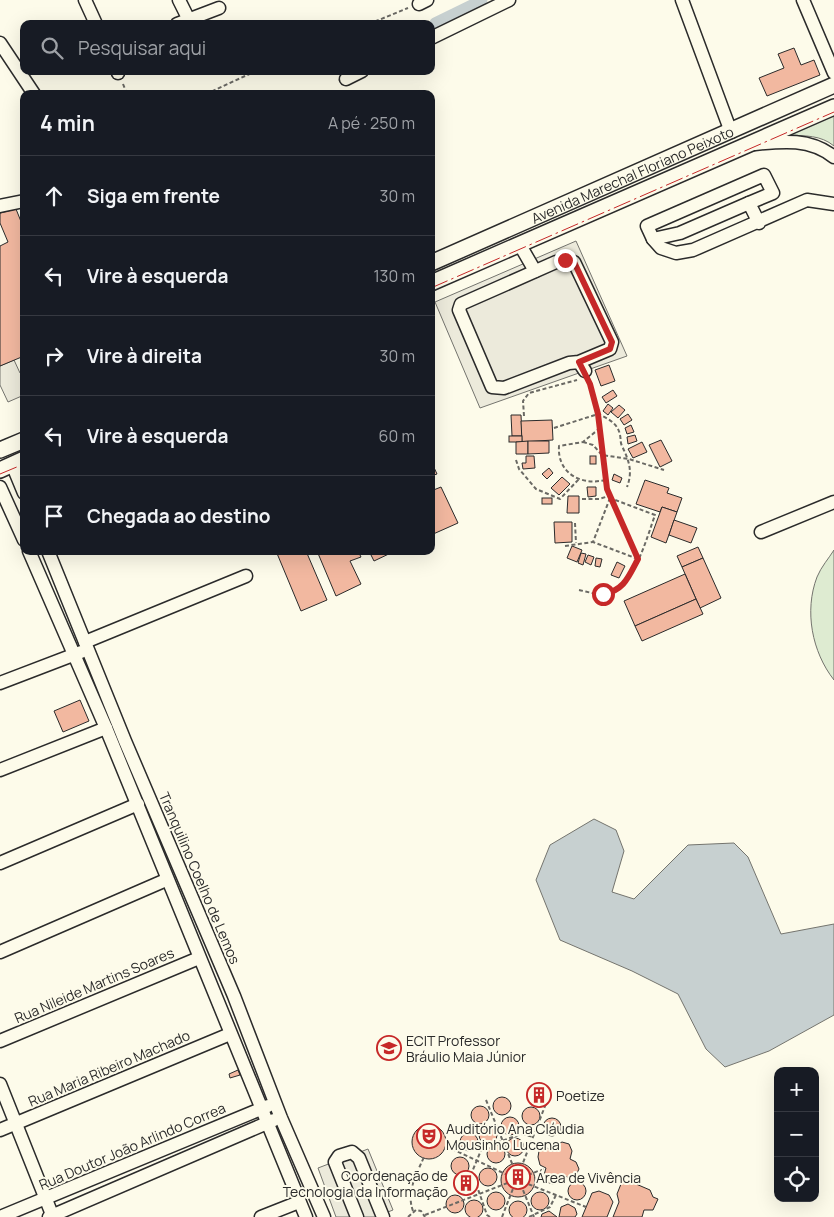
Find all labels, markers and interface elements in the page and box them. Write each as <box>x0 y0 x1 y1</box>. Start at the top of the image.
search box <box>20 20 435 75</box>
icon: search <box>38 34 66 62</box>
text: Pesquisar aqui <box>78 35 206 61</box>
text: 4 min <box>40 109 95 137</box>
text: A pé · 250 m <box>328 112 415 134</box>
street label: Avenida Marechal Floriano Peixoto <box>528 121 736 227</box>
icon: ahead <box>40 182 68 210</box>
text: Siga em frente <box>87 183 220 209</box>
text: 30 m <box>380 185 415 207</box>
route end <box>554 249 577 272</box>
icon: left <box>40 262 68 290</box>
text: Vire à esquerda <box>87 263 228 289</box>
text: 130 m <box>373 265 415 287</box>
icon: right <box>40 342 68 370</box>
text: Vire à direita <box>87 343 202 369</box>
text: 30 m <box>380 345 415 367</box>
icon: left <box>40 422 68 450</box>
text: Vire à esquerda <box>87 423 228 449</box>
text: 60 m <box>379 425 415 447</box>
icon: arrive <box>40 502 68 530</box>
text: Chegada ao destino <box>87 503 270 529</box>
route start <box>592 583 615 606</box>
street label: Tranquilino Coelho de Lemos <box>155 789 245 967</box>
street label: Rua Nileide Martins Soares <box>11 943 177 1027</box>
street label: Rua Maria Ribeiro Machado <box>25 1025 193 1111</box>
place label: ECIT Professor Bráulio Maia Júnior <box>406 1031 526 1066</box>
school or university icon: ECIT Professor Bráulio Maia Júnior <box>376 1035 402 1061</box>
map controls <box>774 1067 819 1202</box>
button: + <box>774 1067 819 1112</box>
building icon: Poetize <box>526 1082 552 1108</box>
place label: Poetize <box>556 1086 605 1105</box>
street label: Rua Doutor João Arlindo Correa <box>36 1098 228 1194</box>
button: − <box>774 1112 819 1157</box>
place label: Auditório Ana Cláudia Mousinho Lucena <box>446 1119 584 1154</box>
theatre icon: Auditório Ana Cláudia Mousinho Lucena <box>416 1123 442 1149</box>
button: locate <box>774 1157 819 1202</box>
building icon: Área de Vivência <box>505 1164 531 1190</box>
place label: Coordenação de Tecnologia da Informação <box>283 1166 448 1201</box>
place label: Área de Vivência <box>536 1168 641 1187</box>
building icon: Coordenação de Tecnologia da Informação <box>453 1170 479 1196</box>

